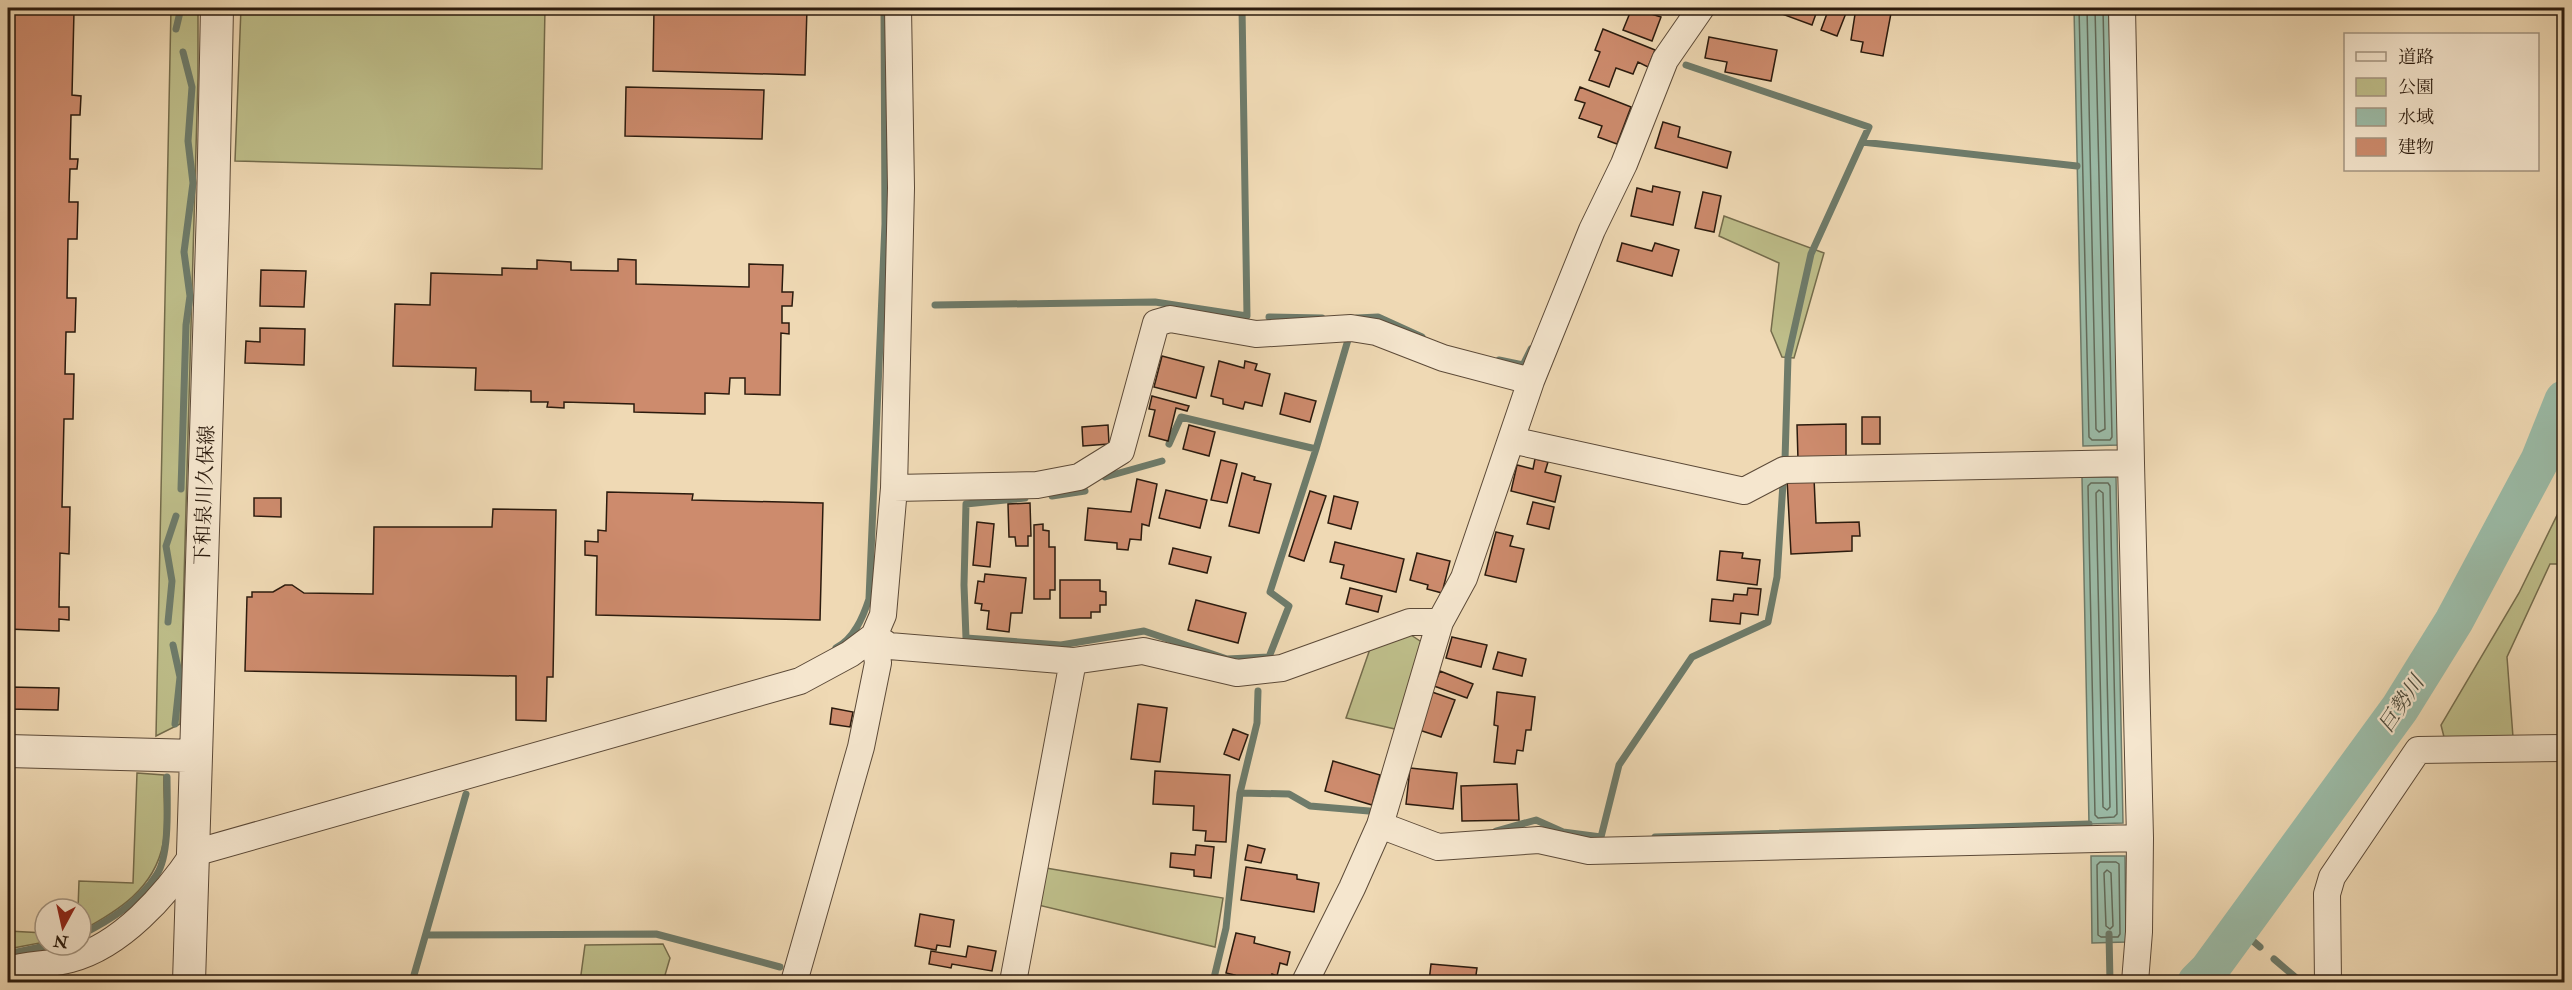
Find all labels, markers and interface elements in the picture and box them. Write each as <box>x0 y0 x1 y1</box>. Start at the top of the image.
legend <box>2344 33 2539 171</box>
text: 道路 <box>2398 46 2434 69</box>
text: 公園 <box>2398 76 2434 99</box>
text: 水域 <box>2398 106 2434 129</box>
text: 建物 <box>2398 136 2434 159</box>
street label: 下和泉川久保線 <box>190 425 219 565</box>
water label: 巨勢川 <box>2373 669 2431 738</box>
north arrow <box>33 897 93 957</box>
text: N <box>52 930 71 952</box>

